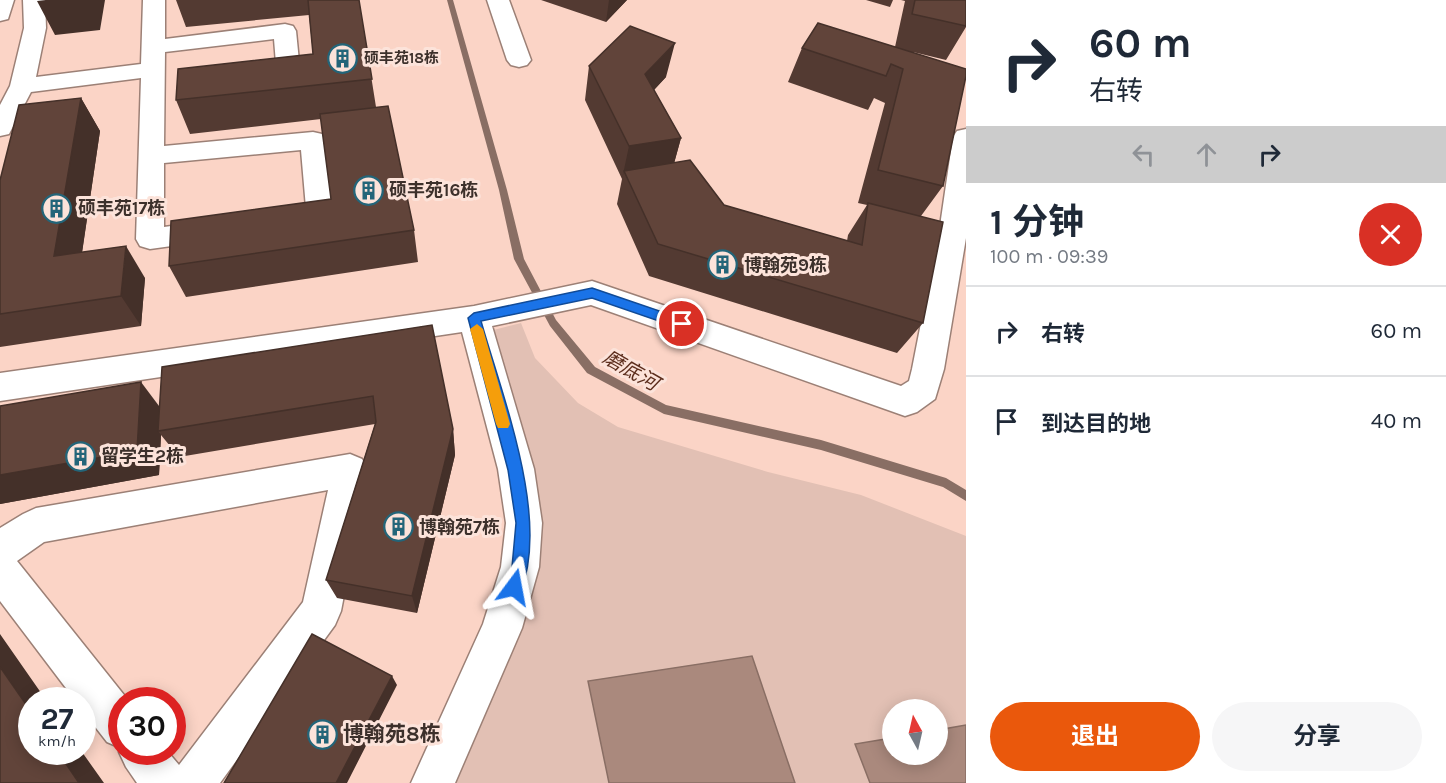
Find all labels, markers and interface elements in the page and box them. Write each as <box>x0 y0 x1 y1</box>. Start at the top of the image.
text: 60 m <box>1089 18 1192 68</box>
icon: right <box>990 24 1068 102</box>
building icon: 硕丰苑18栋 <box>327 42 359 74</box>
place label: 硕丰苑18栋 <box>364 49 439 67</box>
text: 右转 <box>1089 75 1143 107</box>
icon: left <box>1127 138 1160 171</box>
icon: ahead <box>1190 138 1223 171</box>
icon: right <box>1253 138 1286 171</box>
building icon: 硕丰苑16栋 <box>352 174 384 206</box>
place label: 硕丰苑16栋 <box>389 179 478 201</box>
building icon: 硕丰苑17栋 <box>41 192 73 224</box>
place label: 硕丰苑17栋 <box>78 197 165 219</box>
text: 1 分钟 <box>990 201 1084 243</box>
button: close <box>1359 203 1422 266</box>
text: 100 m · 09:39 <box>990 245 1108 268</box>
building icon: 博翰苑9栋 <box>707 249 739 281</box>
place label: 博翰苑9栋 <box>744 254 827 276</box>
pin <box>656 298 707 349</box>
icon: arrive <box>665 307 698 340</box>
icon: right <box>990 315 1023 348</box>
text: 60 m <box>1371 318 1422 344</box>
text: 右转 <box>1041 321 1085 347</box>
water label: 磨底河 <box>599 345 666 397</box>
icon: arrive <box>990 405 1023 438</box>
text: 40 m <box>1371 408 1422 434</box>
text: 到达目的地 <box>1041 411 1151 437</box>
building icon: 留学生2栋 <box>64 440 96 472</box>
place label: 留学生2栋 <box>101 445 184 467</box>
building icon: 博翰苑7栋 <box>382 511 414 543</box>
place label: 博翰苑7栋 <box>419 516 500 538</box>
position arrow <box>482 555 546 619</box>
speed limit sign: 30 <box>108 687 186 765</box>
north arrow <box>882 699 948 765</box>
map controls <box>882 699 948 765</box>
text: 27 <box>40 701 74 737</box>
button: 退出 <box>990 702 1200 771</box>
button: 分享 <box>1212 702 1422 771</box>
building icon: 博翰苑8栋 <box>306 718 338 750</box>
place label: 博翰苑8栋 <box>343 722 441 746</box>
text: km/h <box>38 732 76 750</box>

